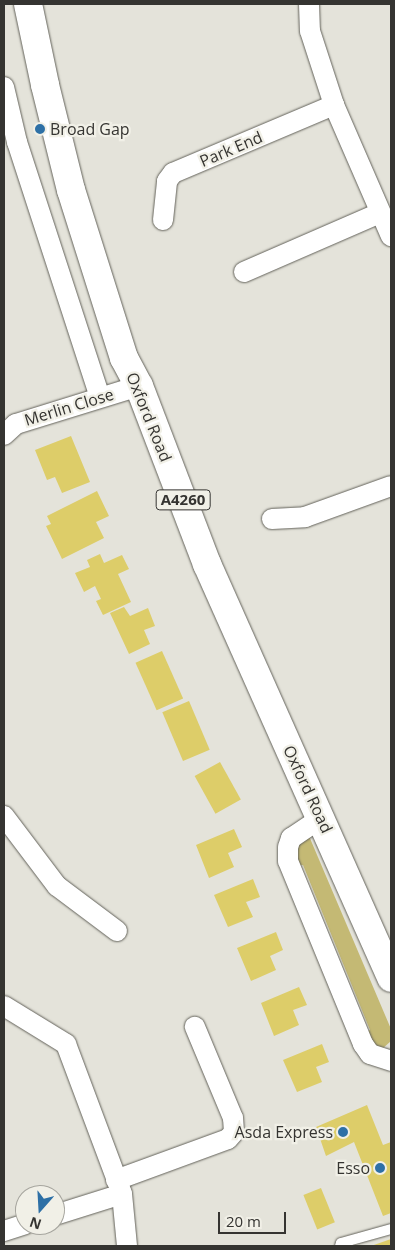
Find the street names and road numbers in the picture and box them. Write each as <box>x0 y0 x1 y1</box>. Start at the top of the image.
street label: Park End <box>197 127 265 171</box>
street label: Oxford Road <box>122 370 176 464</box>
street label: Merlin Close <box>22 384 116 430</box>
road number: A4260 <box>156 488 210 512</box>
street label: Oxford Road <box>279 742 337 836</box>

